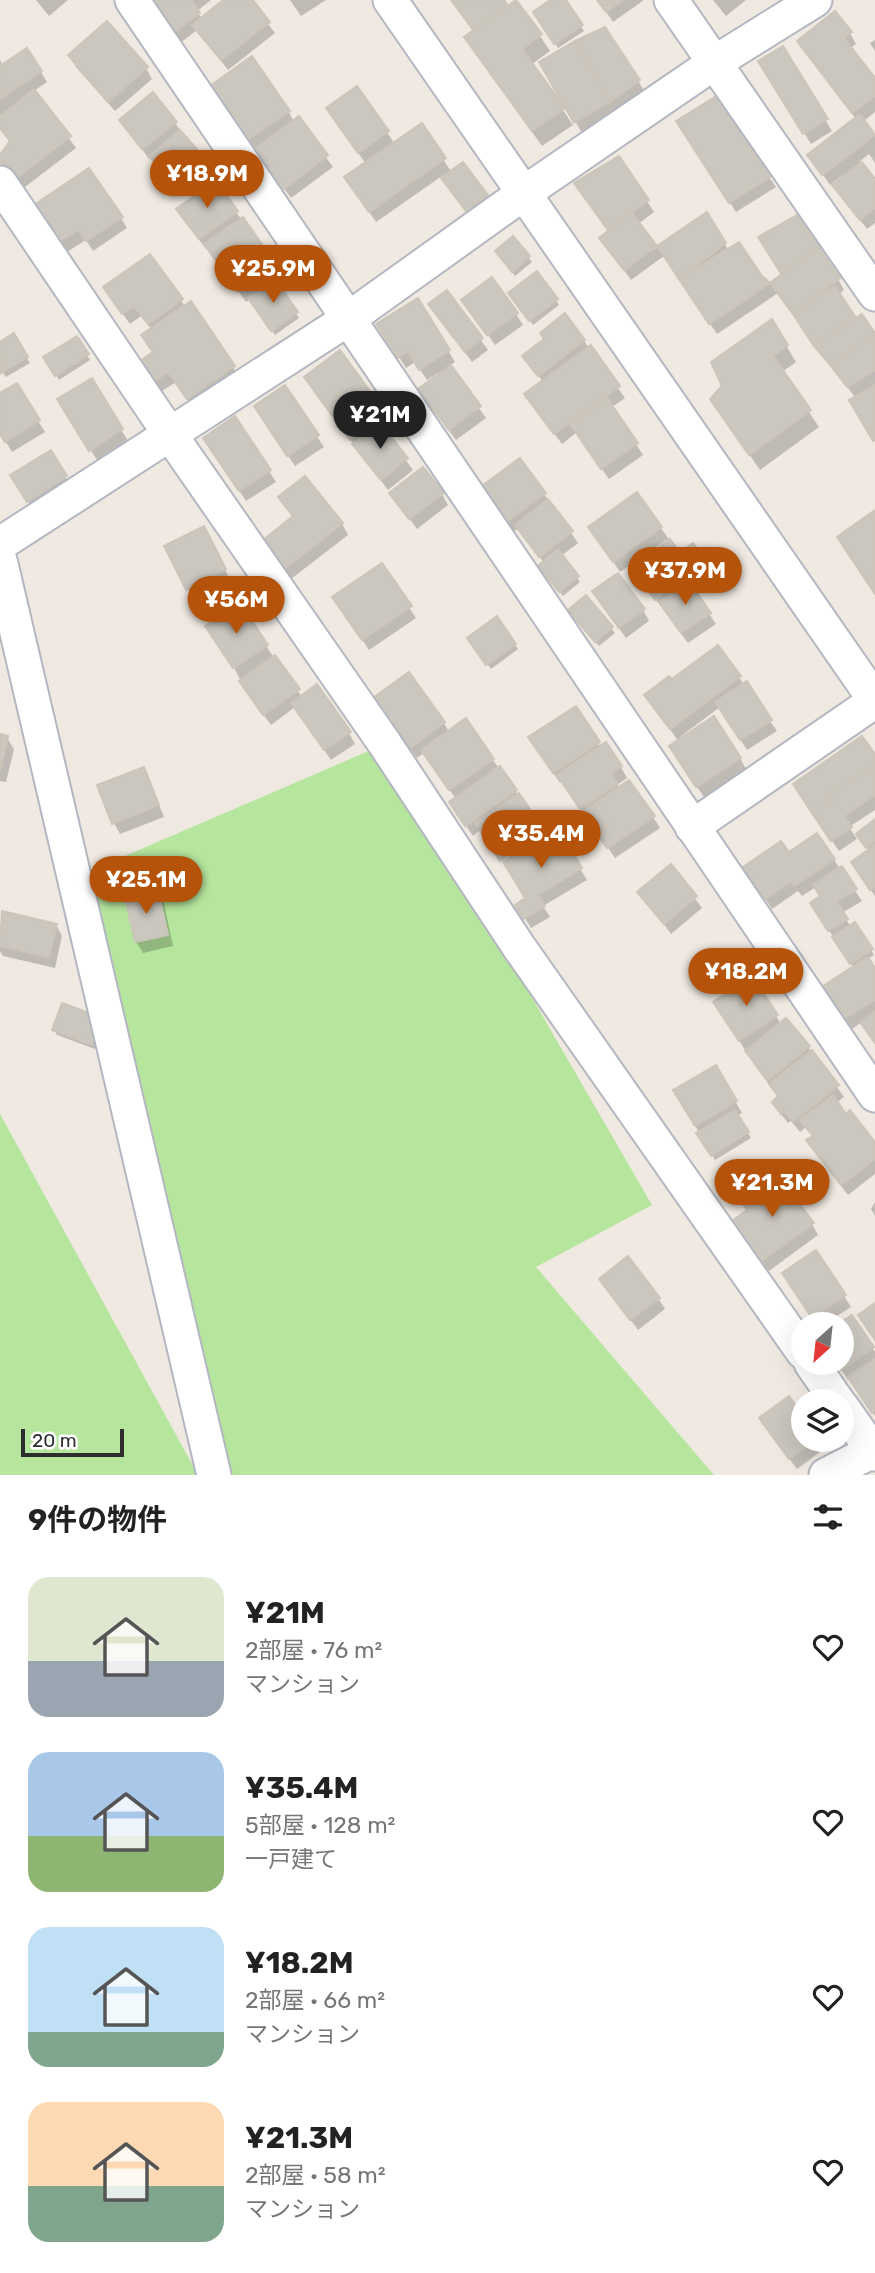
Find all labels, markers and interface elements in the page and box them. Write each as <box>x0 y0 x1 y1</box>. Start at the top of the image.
pin: ¥18.9M <box>150 150 264 210</box>
text: ¥18.9M <box>166 159 248 187</box>
pin: ¥25.9M <box>216 246 330 305</box>
text: ¥25.9M <box>231 254 315 282</box>
pin: ¥21M <box>339 392 421 451</box>
text: ¥21M <box>349 400 411 428</box>
pin: ¥37.9M <box>628 548 742 607</box>
text: ¥37.9M <box>644 556 726 584</box>
pin: ¥56M <box>195 576 277 636</box>
text: ¥56M <box>204 585 268 613</box>
pin: ¥35.4M <box>484 810 598 870</box>
text: ¥35.4M <box>498 819 584 847</box>
pin: ¥25.1M <box>89 856 203 916</box>
text: ¥25.1M <box>105 865 187 893</box>
pin: ¥18.2M <box>689 948 803 1008</box>
text: ¥18.2M <box>704 957 788 985</box>
pin: ¥21.3M <box>715 1160 829 1219</box>
text: ¥21.3M <box>731 1168 813 1196</box>
north arrow <box>791 1312 854 1376</box>
map controls <box>791 1312 854 1452</box>
button: layers <box>791 1389 854 1452</box>
scale bar <box>21 1426 124 1458</box>
text: 20 m <box>32 1429 77 1452</box>
icon: filters <box>809 1498 847 1536</box>
text: 9件の物件 <box>28 1502 167 1538</box>
text: ¥21M <box>245 1595 325 1631</box>
icon: home <box>84 1605 168 1689</box>
icon: heart <box>809 1628 847 1666</box>
text: 2部屋 · 76 m² <box>245 1636 382 1664</box>
text: マンション <box>245 1670 360 1698</box>
text: ¥35.4M <box>245 1770 358 1806</box>
icon: home <box>84 1780 168 1864</box>
icon: heart <box>809 1803 847 1841</box>
text: 5部屋 · 128 m² <box>245 1811 395 1839</box>
text: 一戸建て <box>245 1845 337 1873</box>
text: ¥18.2M <box>245 1945 354 1981</box>
icon: home <box>84 1955 168 2039</box>
icon: heart <box>809 1978 847 2016</box>
text: 2部屋 · 66 m² <box>245 1986 385 2014</box>
text: マンション <box>245 2020 360 2048</box>
text: ¥21.3M <box>245 2120 353 2156</box>
icon: home <box>84 2130 168 2214</box>
icon: heart <box>809 2153 847 2191</box>
text: 2部屋 · 58 m² <box>245 2161 386 2189</box>
text: マンション <box>245 2195 360 2223</box>

